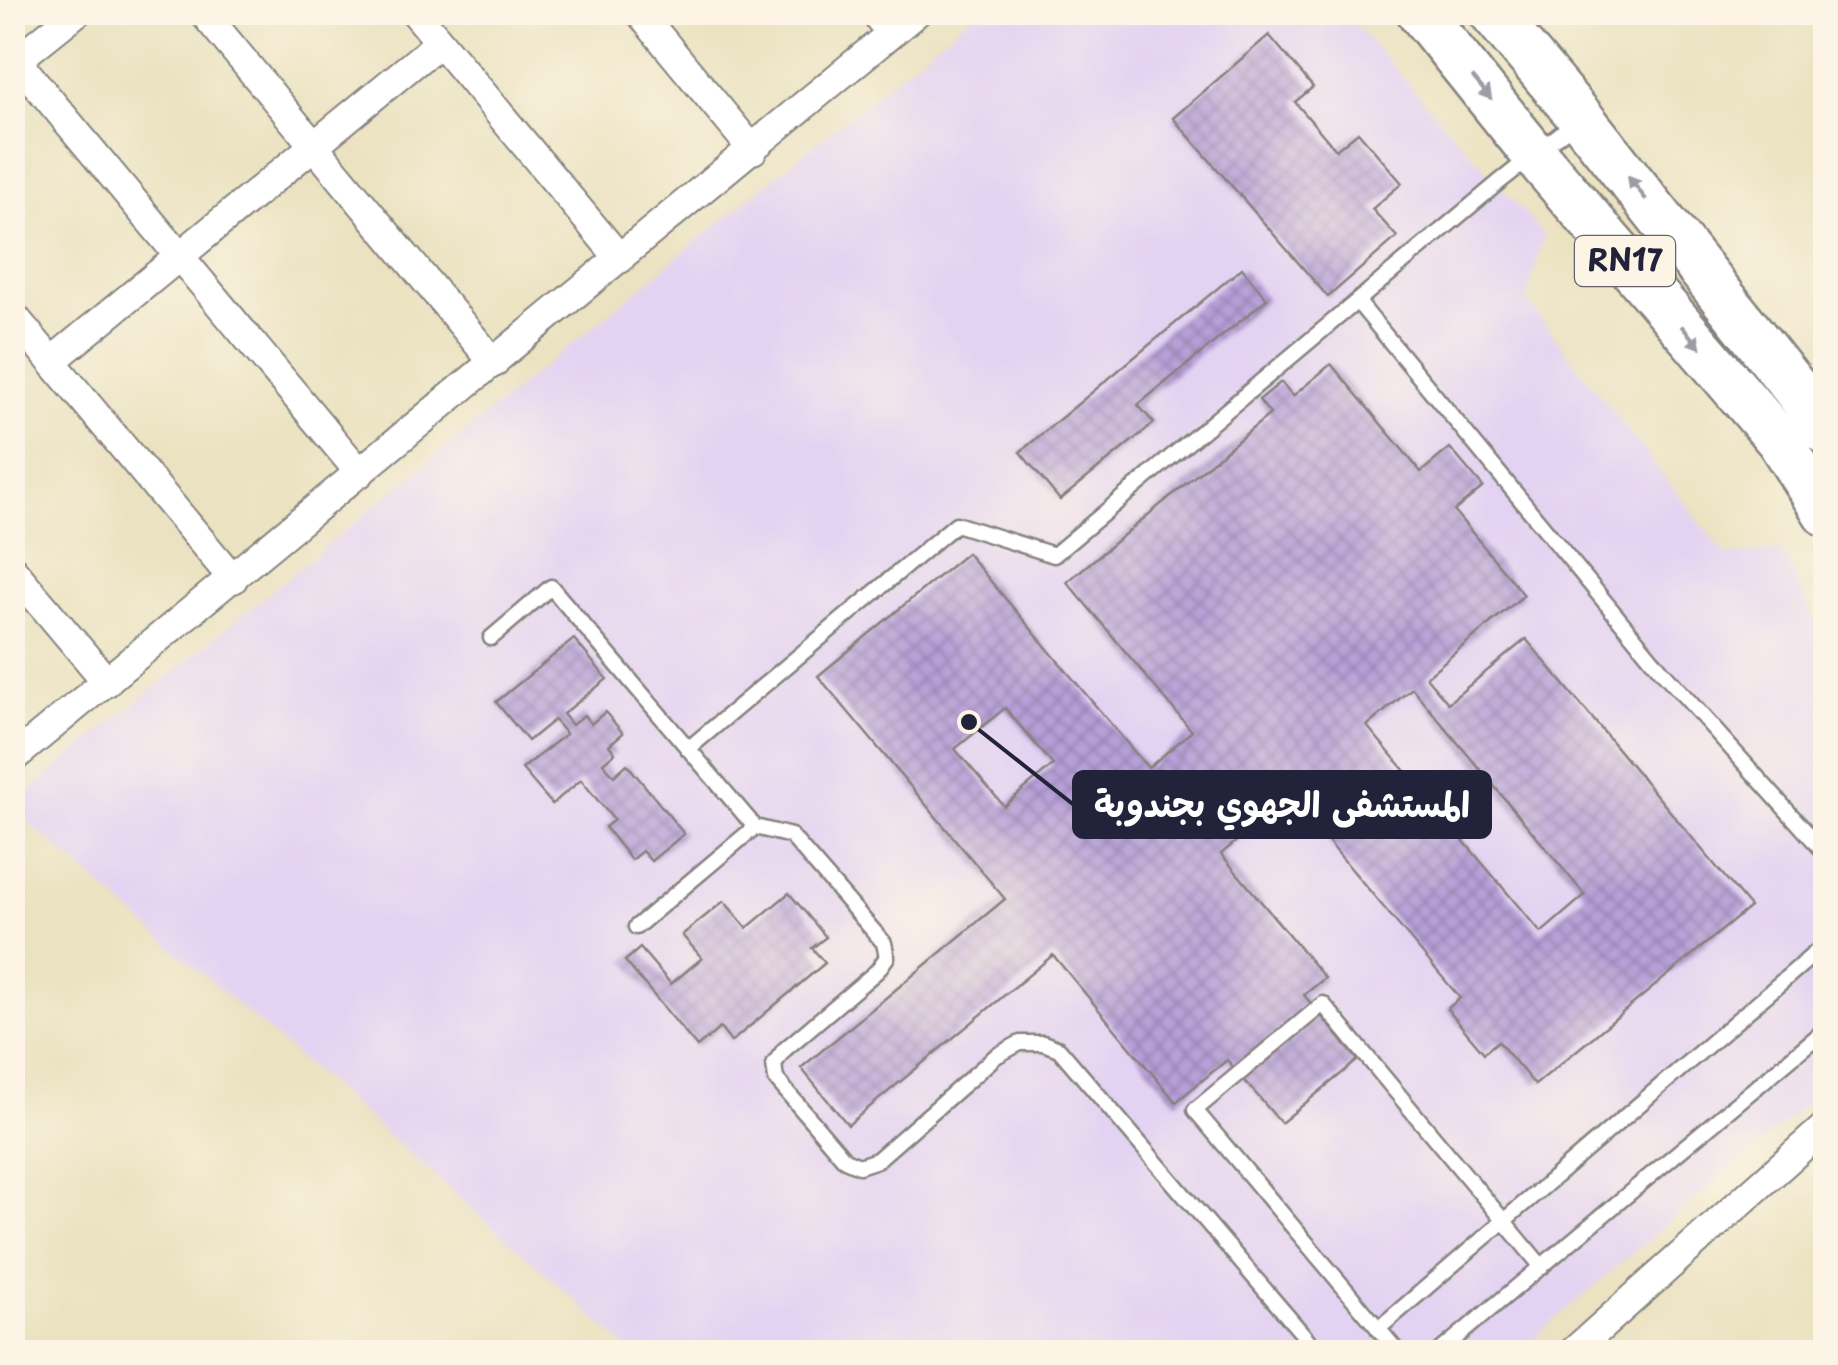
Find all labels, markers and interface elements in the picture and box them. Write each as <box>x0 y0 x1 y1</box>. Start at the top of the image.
one-way arrow <box>1471 75 1493 100</box>
one-way arrow <box>1627 176 1648 201</box>
road number: RN17 <box>1575 236 1675 286</box>
one-way arrow <box>1679 324 1701 349</box>
callout: المستشفى الجهوي بجندوبة <box>1074 772 1490 837</box>
text: المستشفى الجهوي بجندوبة <box>1094 776 1470 831</box>

